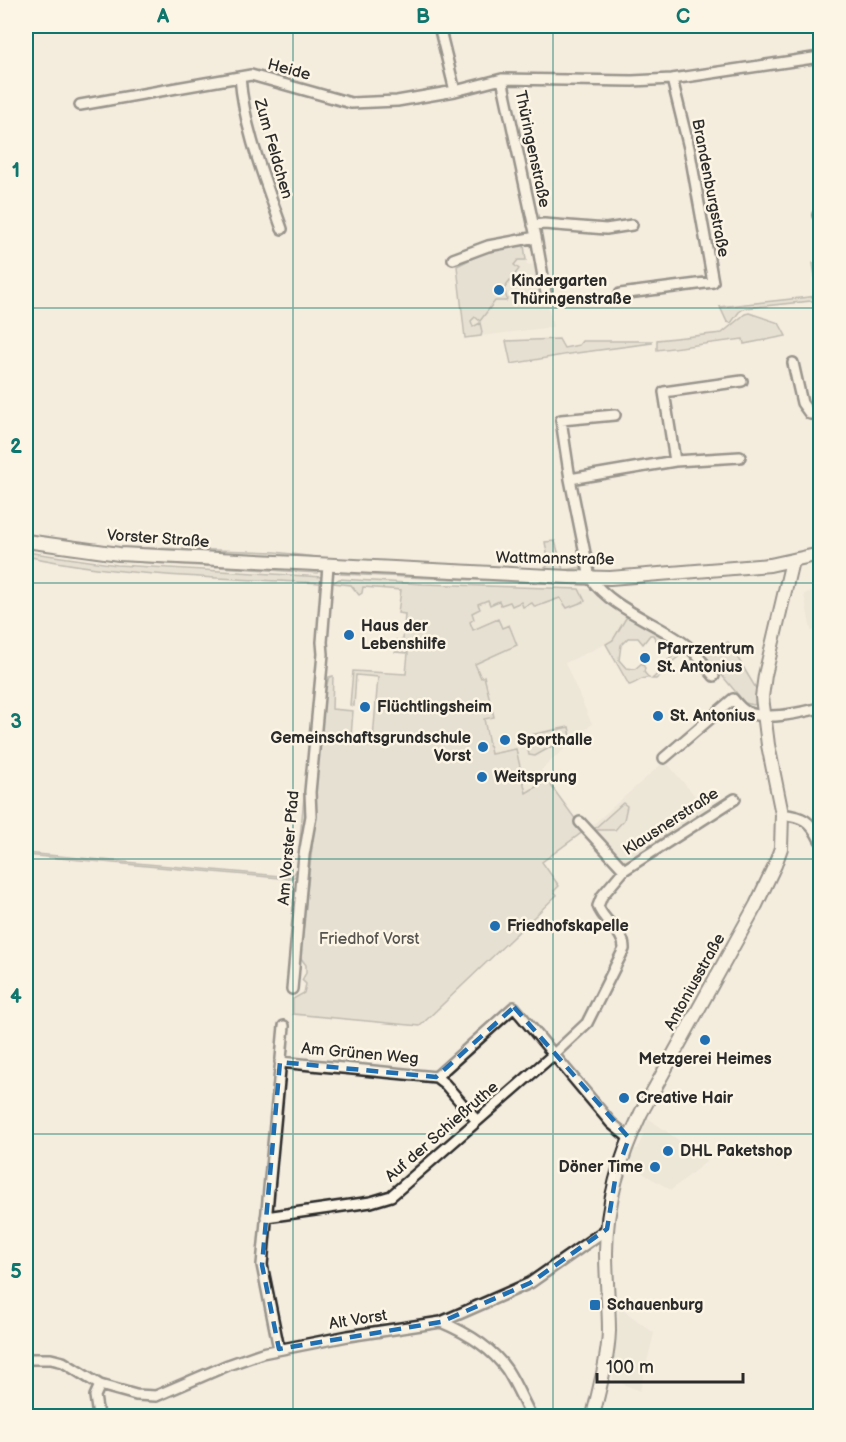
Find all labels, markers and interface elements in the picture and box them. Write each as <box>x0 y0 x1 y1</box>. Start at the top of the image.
text: A <box>156 5 170 29</box>
text: B <box>416 5 430 29</box>
text: C <box>676 5 690 29</box>
street label: Heide <box>265 55 313 85</box>
street label: Thüringenstraße <box>510 89 554 210</box>
street label: Zum Feldchen <box>249 96 296 201</box>
street label: Brandenburgstraße <box>687 117 733 259</box>
text: 1 <box>12 159 20 183</box>
place label: Kindergarten Thüringenstraße <box>511 272 631 309</box>
marker: Kindergarten Thüringenstraße <box>492 283 506 297</box>
text: 2 <box>10 435 22 459</box>
street label: Vorster Straße <box>106 526 210 552</box>
street label: Wattmannstraße <box>496 548 615 570</box>
place label: Haus der Lebenshilfe <box>361 617 446 654</box>
marker: Haus der Lebenshilfe <box>342 628 356 642</box>
place label: Pfarrzentrum St. Antonius <box>657 640 754 677</box>
marker: Pfarrzentrum St. Antonius <box>638 651 652 665</box>
place label: Flüchtlingsheim <box>377 698 492 717</box>
marker: Flüchtlingsheim <box>358 700 372 714</box>
place label: St. Antonius <box>670 707 755 726</box>
marker: St. Antonius <box>651 709 665 723</box>
text: 3 <box>10 710 22 734</box>
place label: Gemeinschaftsgrundschule Vorst <box>270 729 472 766</box>
place label: Sporthalle <box>517 731 592 750</box>
marker: Sporthalle <box>498 733 512 747</box>
marker: Gemeinschaftsgrundschule Vorst <box>476 740 490 754</box>
place label: Weitsprung <box>494 768 577 787</box>
marker: Weitsprung <box>475 770 489 784</box>
street label: Klausnerstraße <box>620 784 723 860</box>
street label: Am Vorster Pfad <box>275 790 303 906</box>
place label: Friedhofskapelle <box>507 917 629 936</box>
marker: Friedhofskapelle <box>488 919 502 933</box>
park label: Friedhof Vorst <box>319 930 419 949</box>
street label: Antoniusstraße <box>661 930 730 1034</box>
text: 4 <box>10 985 22 1009</box>
marker: Metzgerei Heimes <box>698 1033 712 1047</box>
street label: Am Grünen Weg <box>301 1039 419 1069</box>
place label: Metzgerei Heimes <box>638 1050 772 1069</box>
street label: Auf der Schießruthe <box>382 1077 503 1186</box>
place label: Creative Hair <box>636 1089 734 1108</box>
marker: Creative Hair <box>617 1091 631 1105</box>
place label: DHL Paketshop <box>680 1142 793 1161</box>
marker: DHL Paketshop <box>661 1144 675 1158</box>
place label: Döner Time <box>559 1158 643 1177</box>
marker: Döner Time <box>648 1160 662 1174</box>
text: 5 <box>10 1260 22 1284</box>
place label: Schauenburg <box>607 1296 703 1315</box>
marker: Schauenburg <box>588 1298 602 1312</box>
street label: Alt Vorst <box>328 1306 388 1334</box>
scale bar <box>597 1346 742 1384</box>
text: 100 m <box>606 1357 654 1378</box>

